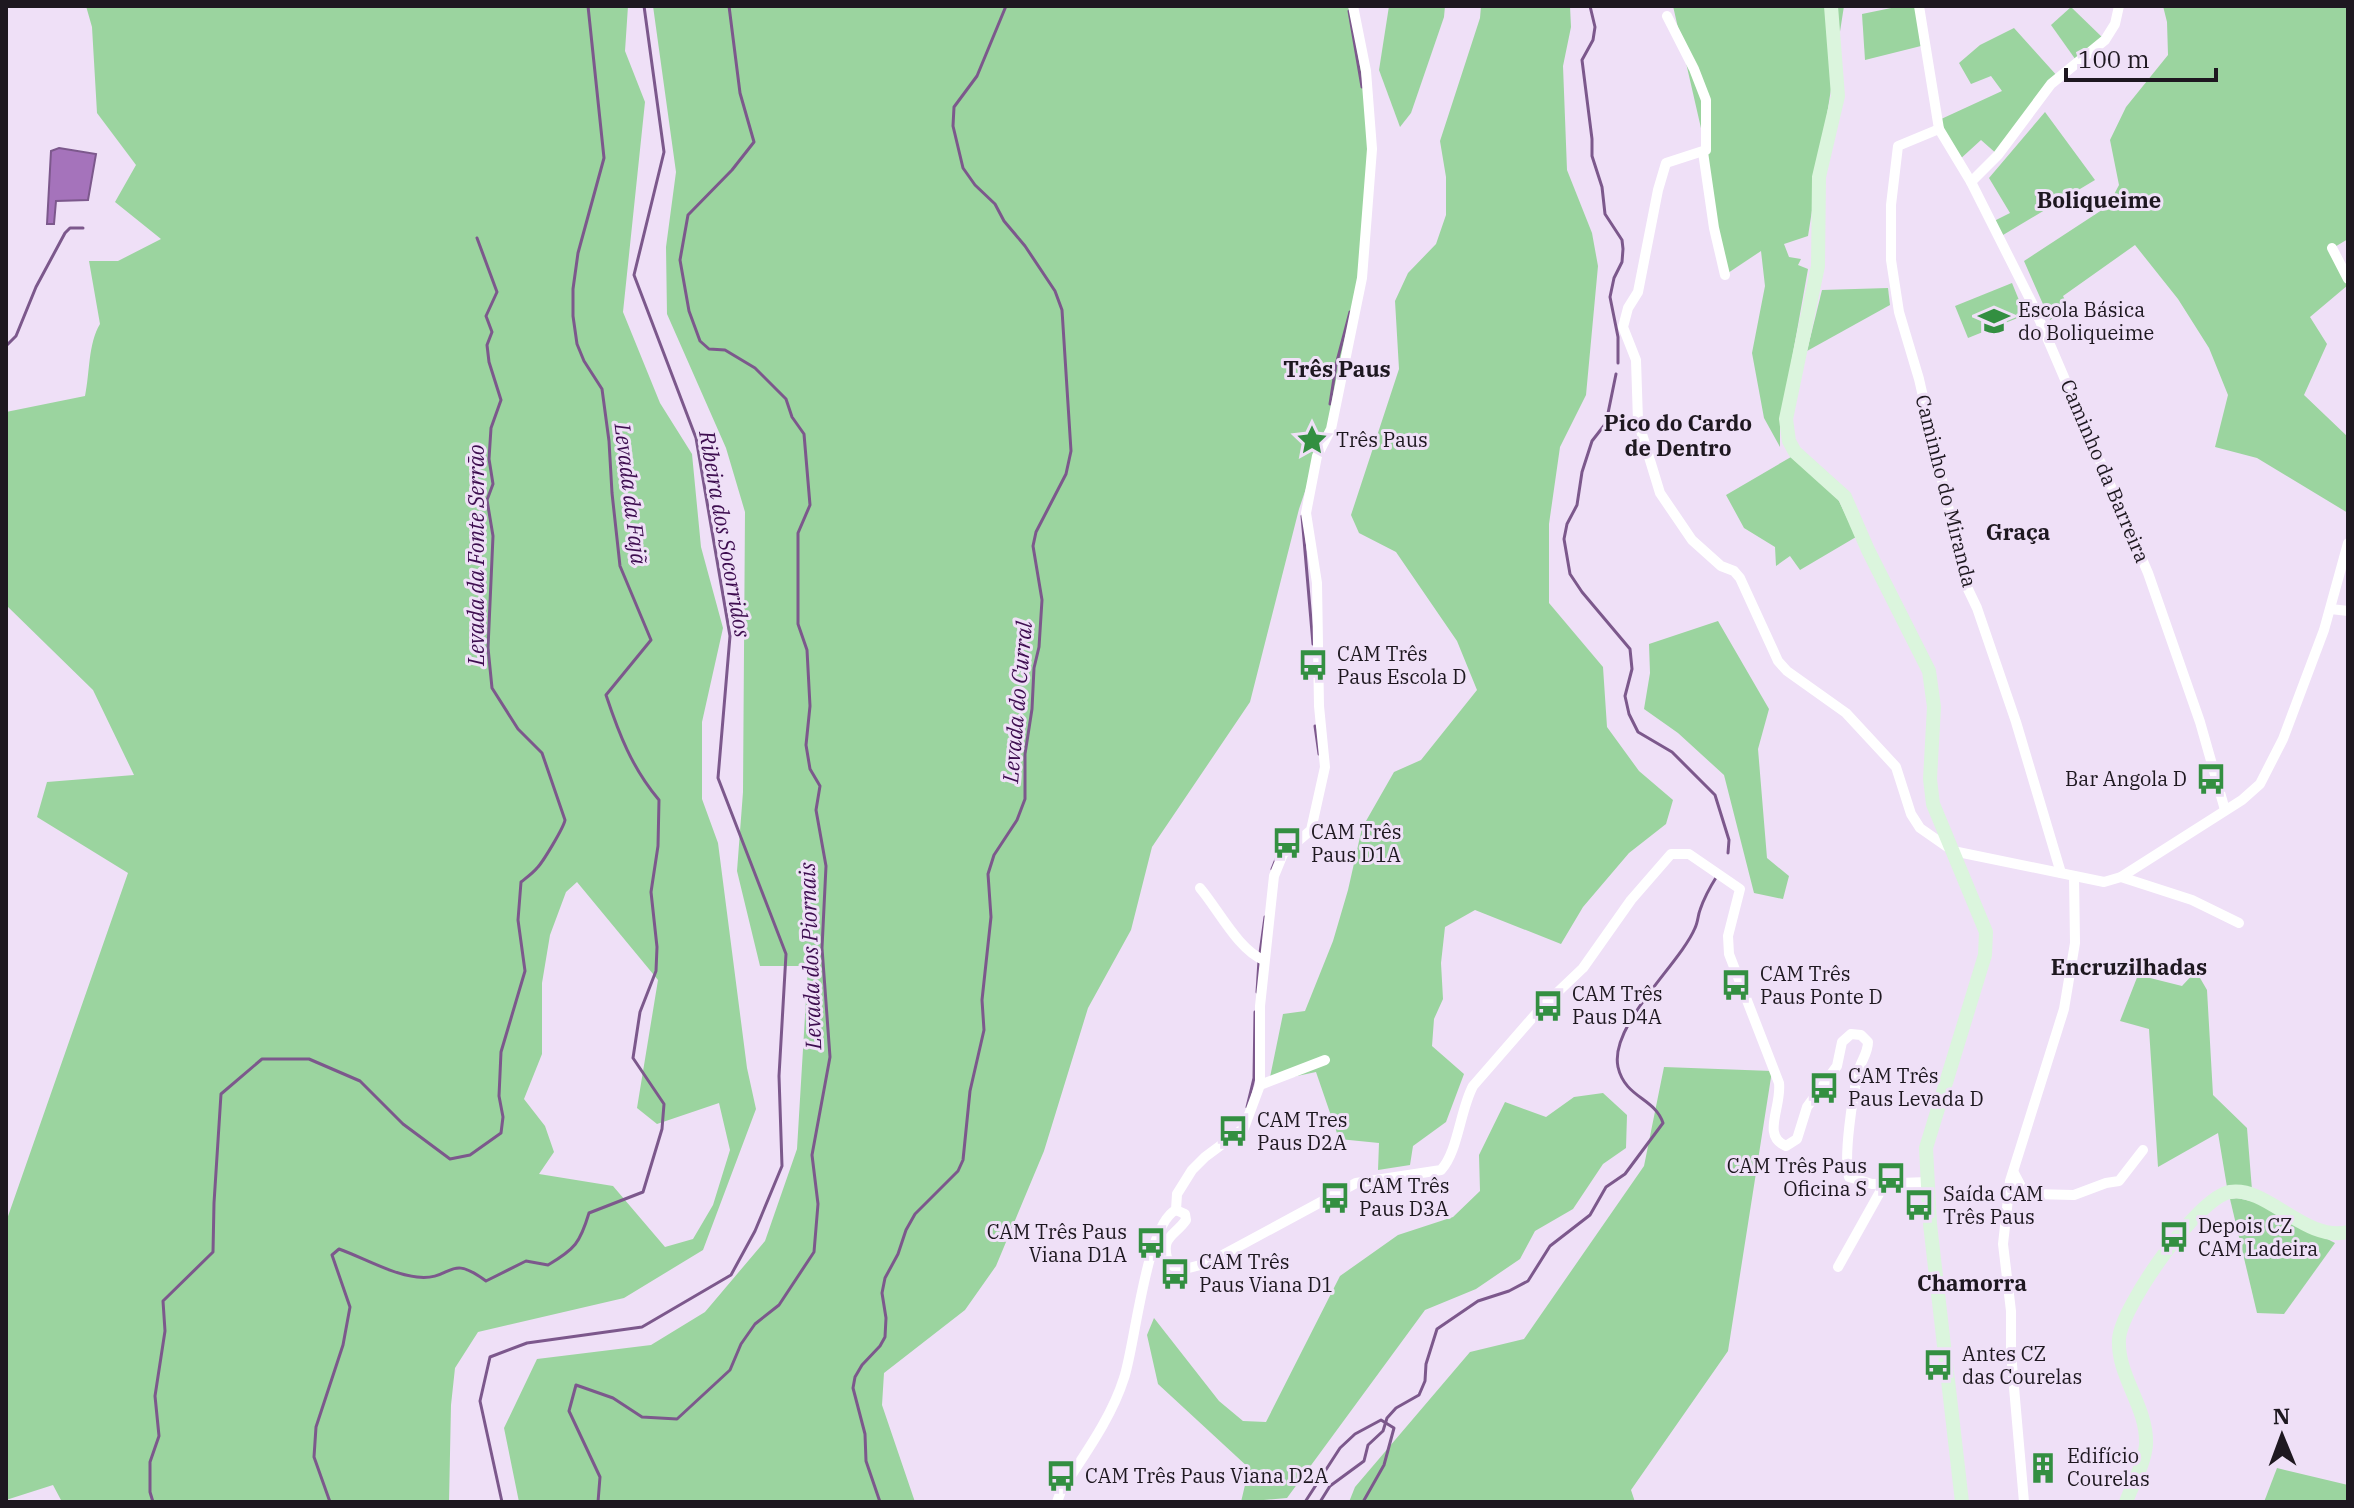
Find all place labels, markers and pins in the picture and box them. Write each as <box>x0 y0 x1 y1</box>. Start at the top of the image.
place label: Escola Básica do Boliqueime <box>2018 296 2154 346</box>
school or university icon: Escola Básica do Boliqueime <box>1977 304 2011 338</box>
place icon: Três Paus <box>1295 423 1329 457</box>
place label: Três Paus <box>1336 426 1428 453</box>
place label: CAM Três Paus Escola D <box>1337 640 1466 690</box>
bus stop icon: CAM Três Paus Escola D <box>1296 648 1330 682</box>
bus stop icon: Bar Angola D <box>2194 762 2228 796</box>
place label: Bar Angola D <box>2065 765 2187 792</box>
place label: CAM Três Paus D1A <box>1311 818 1402 868</box>
bus stop icon: CAM Três Paus D1A <box>1270 826 1304 860</box>
place label: CAM Três Paus Ponte D <box>1760 960 1883 1010</box>
bus stop icon: CAM Três Paus Ponte D <box>1719 968 1753 1002</box>
place label: CAM Três Paus D4A <box>1572 980 1663 1030</box>
bus stop icon: CAM Três Paus D4A <box>1531 989 1565 1023</box>
place label: CAM Três Paus Levada D <box>1848 1062 1984 1112</box>
bus stop icon: CAM Três Paus Levada D <box>1807 1071 1841 1105</box>
place label: CAM Tres Paus D2A <box>1257 1106 1348 1156</box>
bus stop icon: CAM Tres Paus D2A <box>1216 1114 1250 1148</box>
place label: CAM Três Paus Oficina S <box>1727 1152 1867 1202</box>
bus stop icon: CAM Três Paus Oficina S <box>1874 1161 1908 1195</box>
place label: CAM Três Paus D3A <box>1359 1172 1450 1222</box>
place label: Saída CAM Três Paus <box>1943 1180 2044 1230</box>
bus stop icon: CAM Três Paus D3A <box>1318 1181 1352 1215</box>
bus stop icon: Saída CAM Três Paus <box>1902 1188 1936 1222</box>
place label: Depois CZ CAM Ladeira <box>2198 1212 2318 1262</box>
place label: CAM Três Paus Viana D1A <box>987 1218 1127 1268</box>
bus stop icon: Depois CZ CAM Ladeira <box>2157 1220 2191 1254</box>
bus stop icon: CAM Três Paus Viana D1A <box>1134 1226 1168 1260</box>
place label: CAM Três Paus Viana D1 <box>1199 1248 1333 1298</box>
bus stop icon: CAM Três Paus Viana D1 <box>1158 1257 1192 1291</box>
place label: Antes CZ das Courelas <box>1962 1340 2082 1390</box>
bus stop icon: Antes CZ das Courelas <box>1921 1348 1955 1382</box>
place label: Edifício Courelas <box>2067 1442 2150 1492</box>
building icon: Edifício Courelas <box>2026 1451 2060 1485</box>
bus stop icon: CAM Três Paus Viana D2A <box>1044 1459 1078 1493</box>
place label: CAM Três Paus Viana D2A <box>1085 1462 1329 1489</box>

